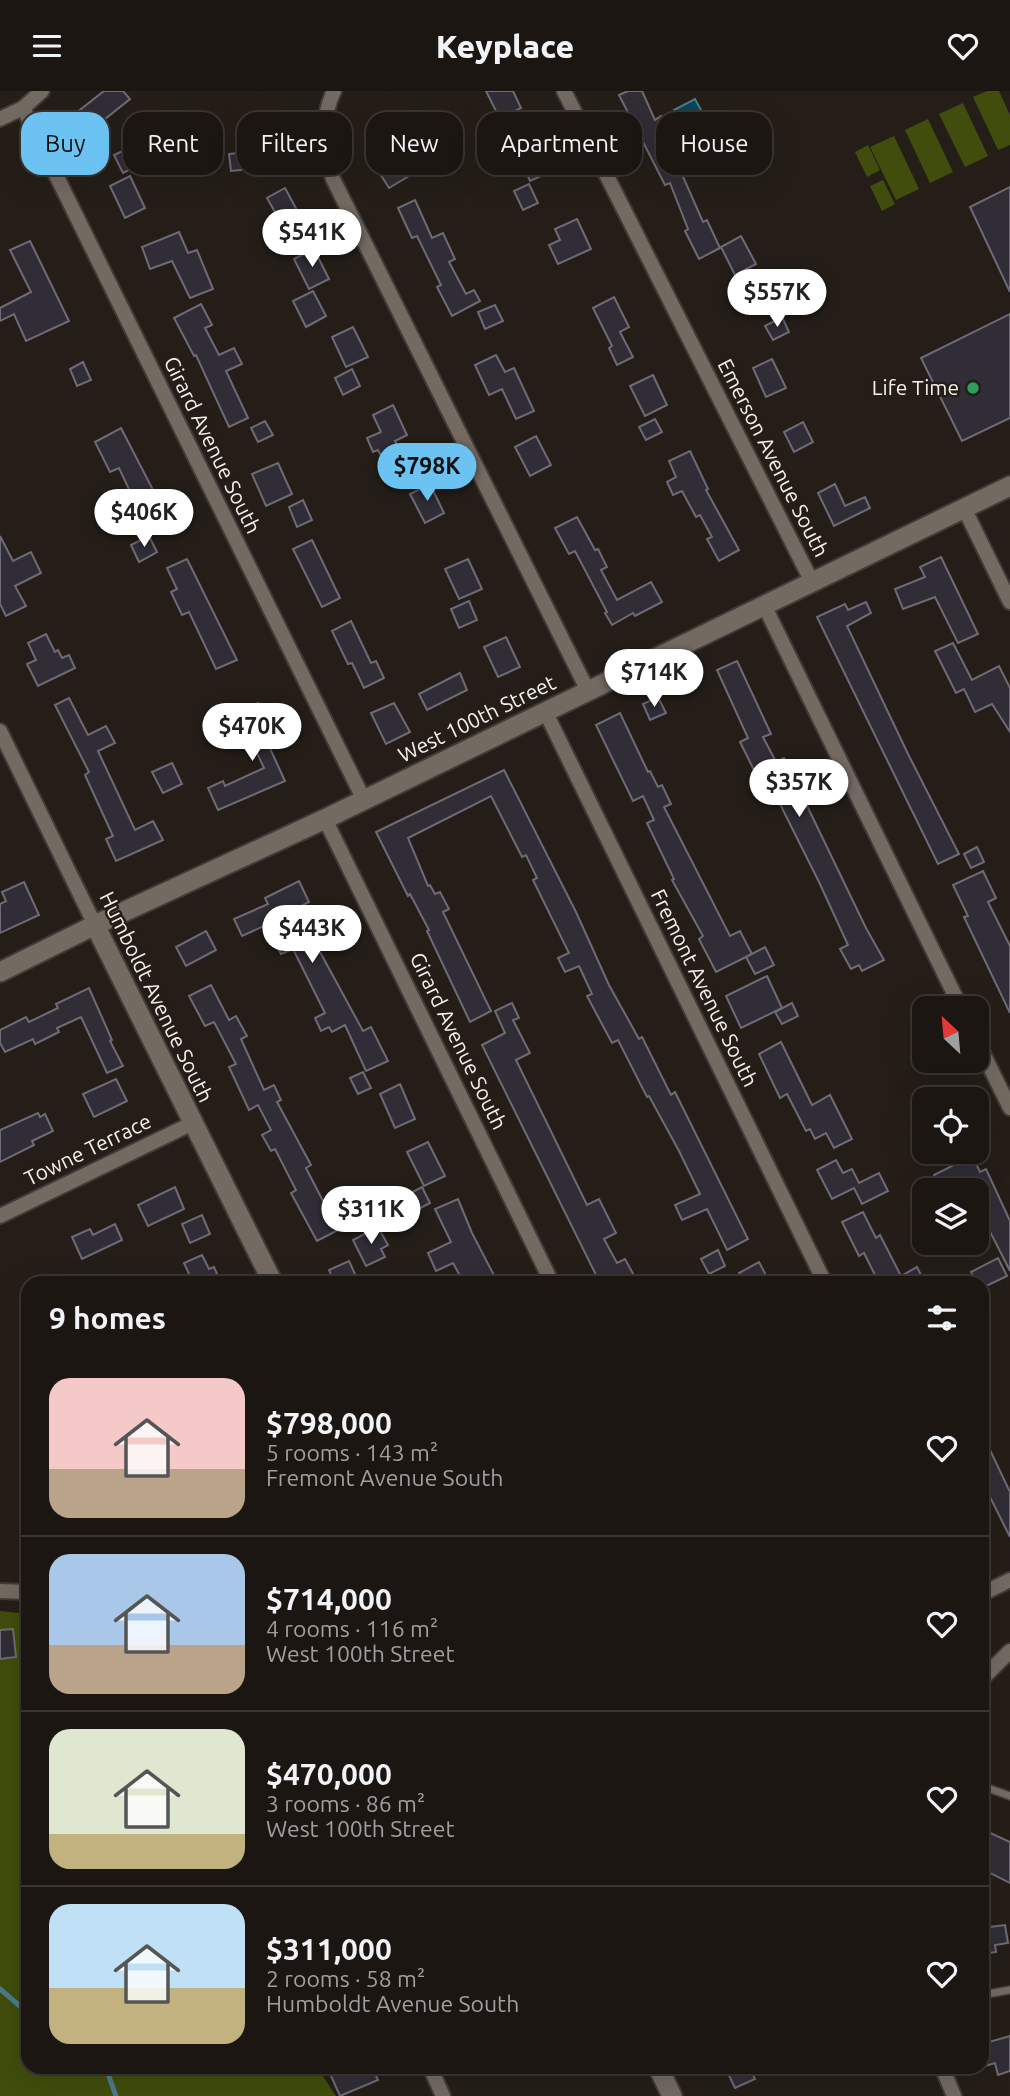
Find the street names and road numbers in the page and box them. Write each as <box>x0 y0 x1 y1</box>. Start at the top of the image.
street label: Girard Avenue South <box>160 352 266 537</box>
street label: Emerson Avenue South <box>714 355 834 560</box>
street label: West 100th Street <box>394 670 559 767</box>
street label: Fremont Avenue South <box>647 885 763 1090</box>
street label: Humboldt Avenue South <box>95 887 218 1106</box>
street label: Girard Avenue South <box>406 948 512 1133</box>
street label: Towne Terrace <box>20 1108 155 1190</box>

